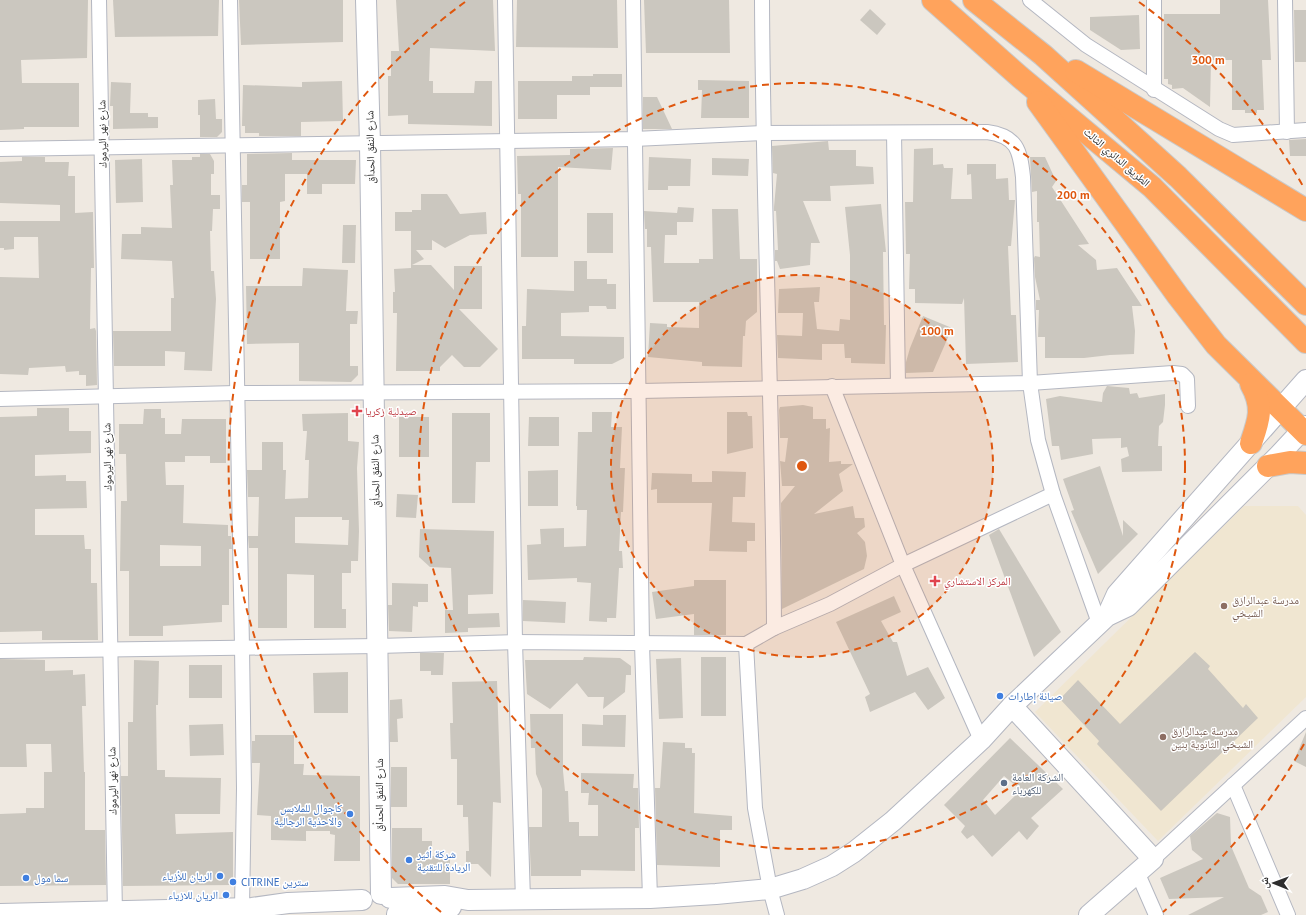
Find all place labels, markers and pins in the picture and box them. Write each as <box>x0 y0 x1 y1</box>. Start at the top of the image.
place label: صيدلية زكريا <box>365 404 417 418</box>
marker: صيدلية زكريا <box>352 406 362 416</box>
centre of rings <box>795 459 809 473</box>
place label: المركز الاستشاري <box>944 574 1011 590</box>
marker: المركز الاستشاري <box>929 575 941 587</box>
place label: مدرسة عبدالرازق الشيخي <box>1232 593 1299 622</box>
marker: مدرسة عبدالرازق الشيخي <box>1219 601 1229 611</box>
place label: صيانة إطارات <box>1008 689 1062 704</box>
marker: صيانة إطارات <box>995 691 1005 701</box>
place label: مدرسة عبدالرازق الشيخي الثانوية بنين <box>1171 724 1253 753</box>
marker: مدرسة عبدالرازق الشيخي الثانوية بنين <box>1158 732 1168 742</box>
place label: الشركة العامة للكهرباء <box>1012 770 1063 797</box>
marker: الشركة العامة للكهرباء <box>999 778 1009 788</box>
place label: كاجوال للملابس والاحذية الرجالية <box>274 801 342 828</box>
marker: كاجوال للملابس والاحذية الرجالية <box>345 809 355 819</box>
place label: شركة أثير الريادة للتقنية <box>416 847 470 874</box>
marker: شركة أثير الريادة للتقنية <box>404 855 414 865</box>
place label: الريان للأزياء <box>162 869 212 883</box>
place label: سما مول <box>34 871 68 885</box>
marker: الريان للأزياء <box>215 871 225 881</box>
marker: سما مول <box>21 873 31 883</box>
place label: CITRINE سترين <box>241 875 308 889</box>
marker: CITRINE سترين <box>228 877 238 887</box>
place label: الريان للازياء <box>168 888 218 902</box>
marker: الريان للازياء <box>221 890 231 900</box>

